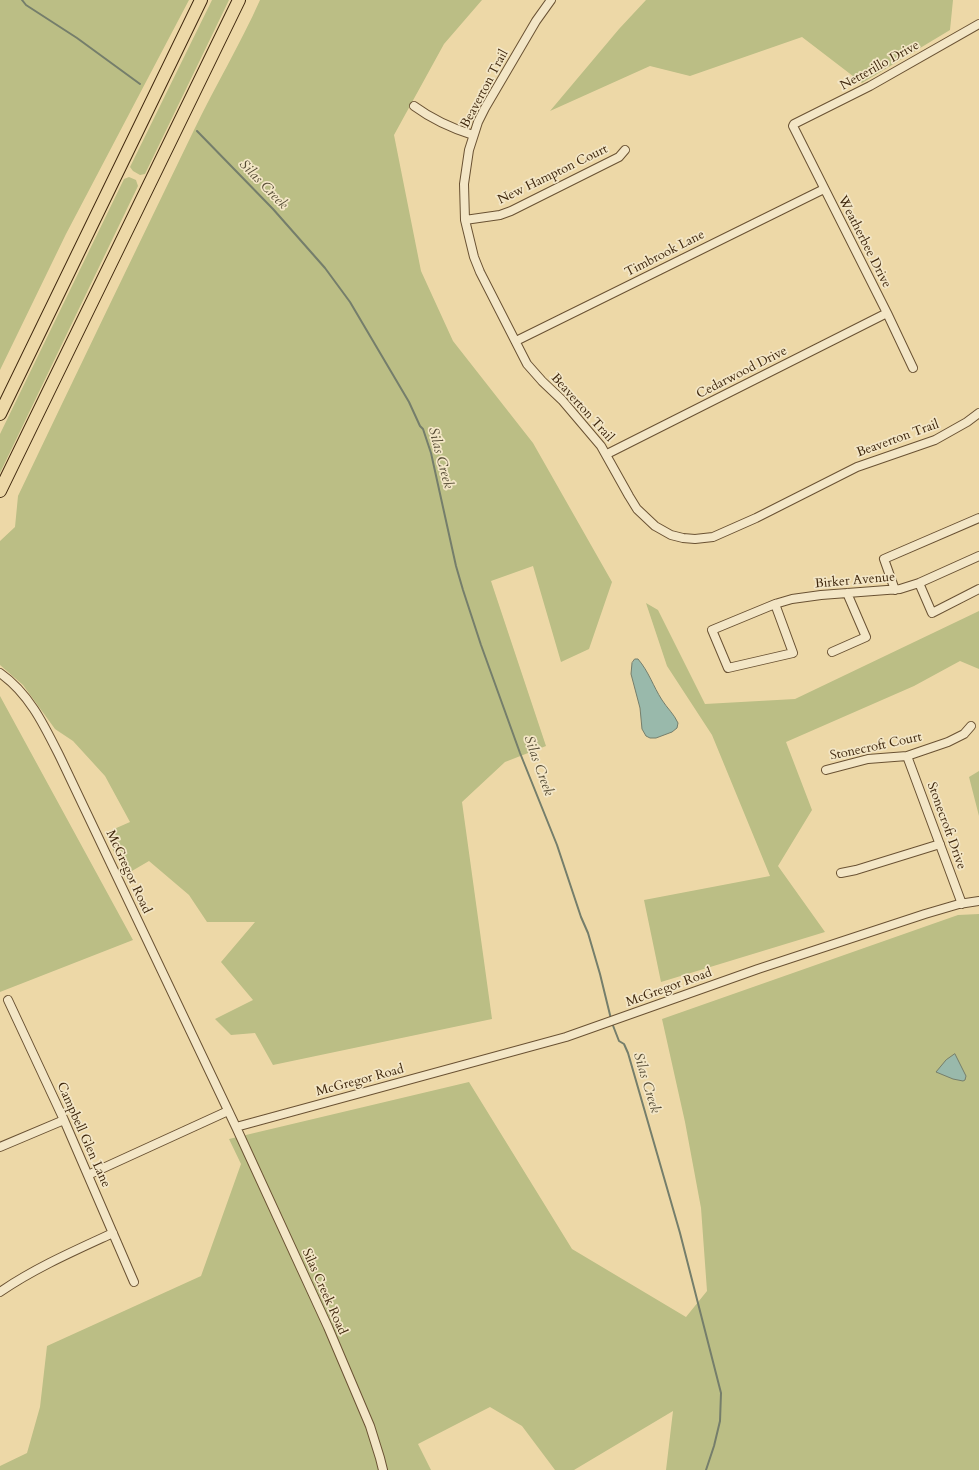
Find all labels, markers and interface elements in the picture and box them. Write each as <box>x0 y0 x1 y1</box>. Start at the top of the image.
street label: Netterillo Drive <box>838 38 922 94</box>
street label: Beaverton Trail <box>458 47 512 131</box>
street label: New Hampton Court <box>496 142 610 208</box>
water label: Silas Creek <box>235 157 291 213</box>
street label: Weatherbee Drive <box>834 193 894 291</box>
street label: Timbrook Lane <box>623 227 707 281</box>
street label: Cedarwood Drive <box>694 343 790 403</box>
street label: Beaverton Trail <box>547 371 617 445</box>
street label: Beaverton Trail <box>855 417 941 461</box>
water label: Silas Creek <box>424 426 456 490</box>
street label: Birker Avenue <box>814 570 896 592</box>
street label: Stonecroft Court <box>829 730 923 764</box>
water label: Silas Creek <box>519 734 557 798</box>
street label: Stonecroft Drive <box>923 780 969 872</box>
street label: McGregor Road <box>102 828 154 916</box>
street label: McGregor Road <box>624 965 714 1011</box>
water label: Silas Creek <box>629 1051 663 1115</box>
street label: McGregor Road <box>314 1062 406 1100</box>
street label: Campbell Glen Lane <box>53 1080 113 1190</box>
street label: Silas Creek Road <box>298 1247 350 1337</box>

